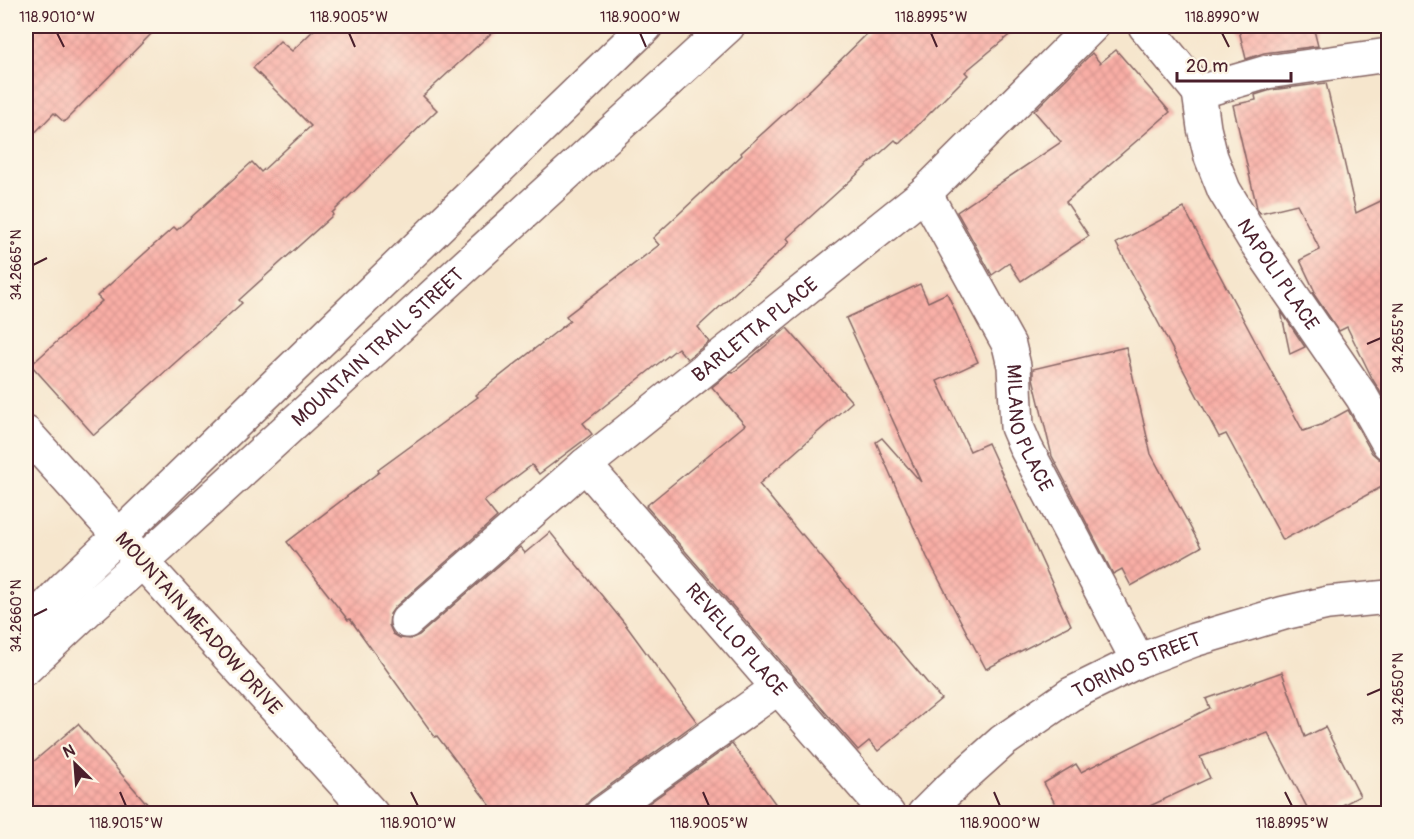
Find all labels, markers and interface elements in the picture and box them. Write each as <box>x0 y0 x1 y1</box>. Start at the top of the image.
text: 118.9010°W <box>19 8 95 27</box>
text: 118.9005°W <box>310 8 388 27</box>
text: 118.9000°W <box>600 8 680 27</box>
text: 118.8995°W <box>894 8 968 27</box>
text: 118.8990°W <box>1184 8 1260 27</box>
scale bar <box>1177 45 1291 83</box>
text: 20 m <box>1186 55 1228 78</box>
street label: NAPOLI PLACE <box>1231 214 1325 335</box>
text: 34.2665°N <box>7 229 26 301</box>
street label: MOUNTAIN TRAIL STREET <box>286 262 469 432</box>
street label: BARLETTA PLACE <box>687 272 823 388</box>
text: 34.2655°N <box>1389 303 1408 373</box>
street label: MILANO PLACE <box>1001 364 1059 496</box>
street label: MOUNTAIN MEADOW DRIVE <box>110 527 287 720</box>
street label: REVELLO PLACE <box>680 578 792 702</box>
text: 34.2660°N <box>7 579 26 653</box>
street label: TORINO STREET <box>1068 627 1204 704</box>
text: 34.2650°N <box>1389 653 1408 725</box>
north arrow <box>45 734 105 794</box>
text: N <box>60 740 78 763</box>
text: 118.9015°W <box>89 814 163 833</box>
text: 118.9010°W <box>380 814 456 833</box>
text: 118.9005°W <box>670 814 748 833</box>
text: 118.9000°W <box>960 814 1040 833</box>
text: 118.8995°W <box>1255 814 1329 833</box>

